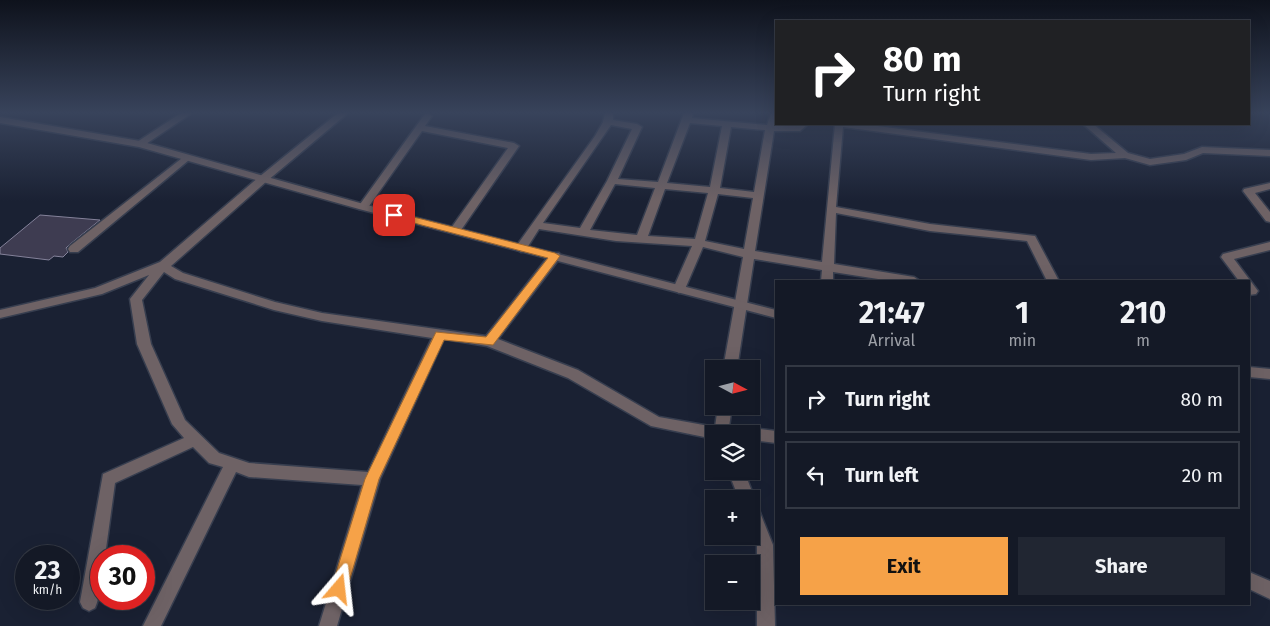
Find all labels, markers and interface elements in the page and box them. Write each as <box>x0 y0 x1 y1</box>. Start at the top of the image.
text: 80 m <box>883 38 962 80</box>
icon: right <box>800 40 865 105</box>
text: Turn right <box>883 80 980 107</box>
pin <box>373 194 415 236</box>
icon: arrive <box>380 201 408 229</box>
text: 21:47 <box>859 295 925 331</box>
text: 1 <box>1015 295 1029 331</box>
text: 210 <box>1120 295 1166 331</box>
text: Arrival <box>868 331 915 350</box>
text: min <box>1009 331 1036 350</box>
text: m <box>1136 331 1150 350</box>
north arrow <box>705 360 760 415</box>
map controls <box>705 360 760 610</box>
icon: right <box>802 385 830 413</box>
text: Turn right <box>845 388 930 411</box>
text: 80 m <box>1181 388 1223 411</box>
button: layers <box>705 425 760 480</box>
icon: left <box>802 461 830 489</box>
text: Turn left <box>845 464 919 487</box>
text: 20 m <box>1182 464 1223 487</box>
button: + <box>705 490 760 545</box>
button: Exit <box>800 537 1008 595</box>
button: Share <box>1018 537 1225 595</box>
speed limit sign: 30 <box>90 545 155 610</box>
button: − <box>705 555 760 610</box>
text: 23 <box>35 556 60 586</box>
position arrow <box>312 562 364 614</box>
text: km/h <box>33 583 62 597</box>

